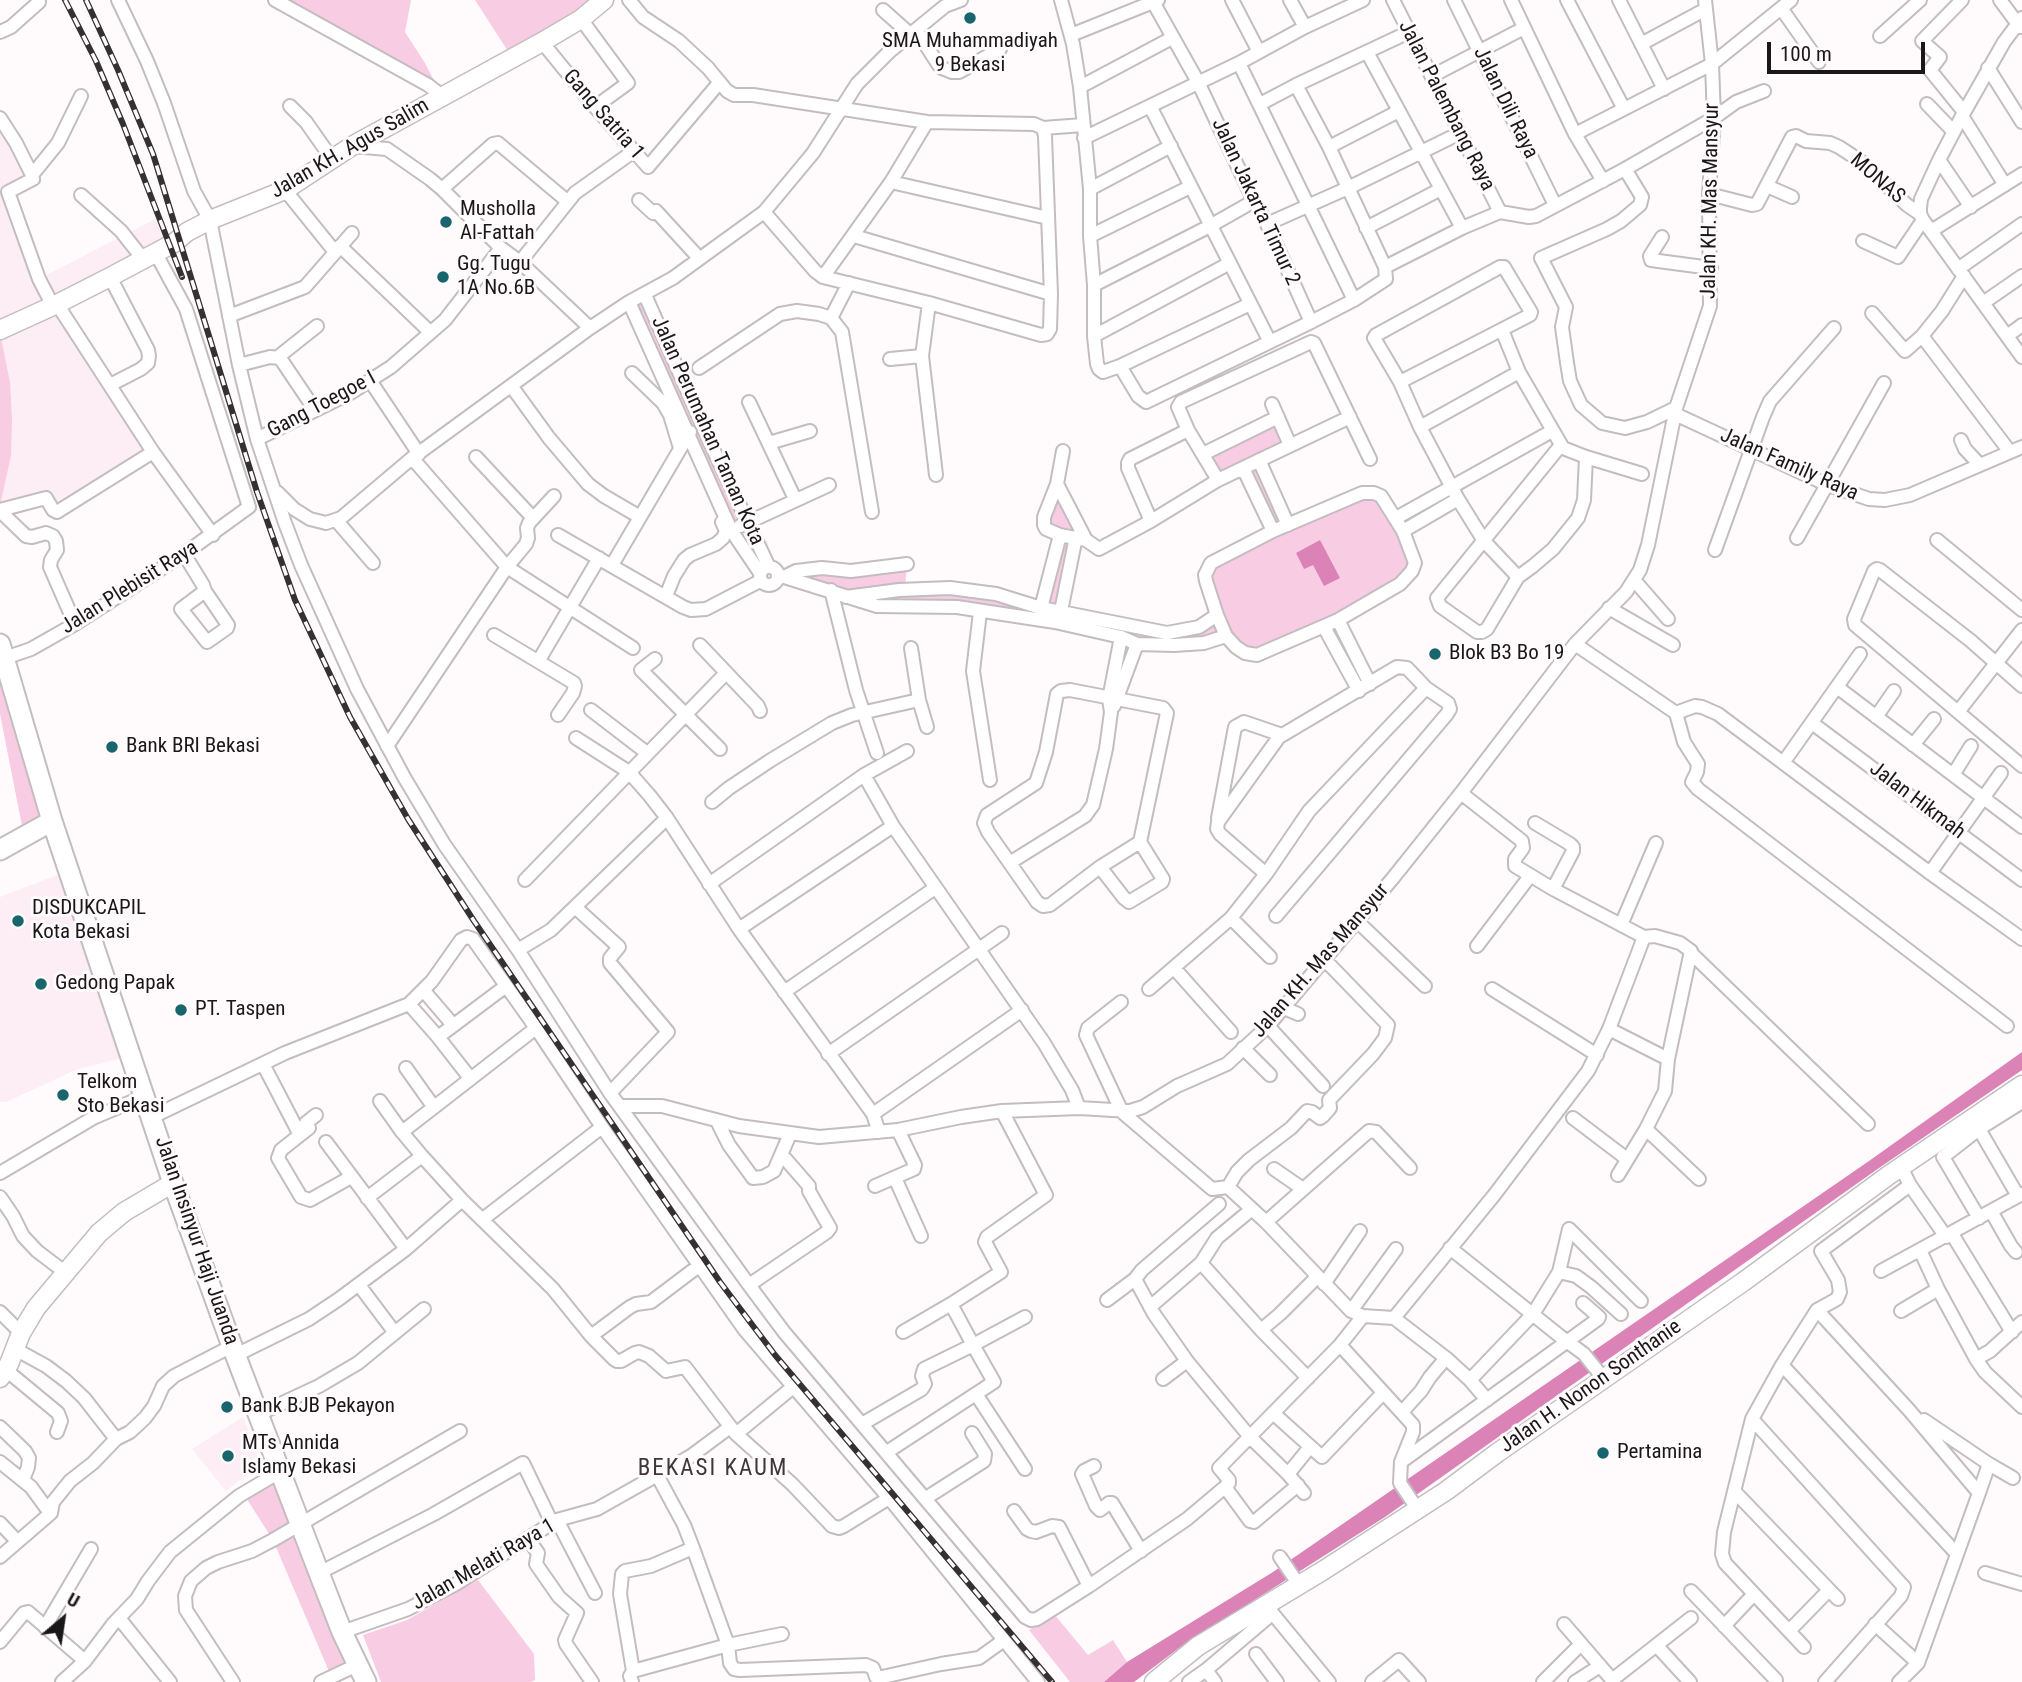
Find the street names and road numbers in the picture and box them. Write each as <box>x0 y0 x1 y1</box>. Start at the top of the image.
street label: Jalan Palembang Raya <box>1392 17 1500 195</box>
street label: Jalan Dili Raya <box>1467 43 1543 163</box>
street label: Gang Satria 1 <box>557 65 649 165</box>
street label: Jalan KH. Agus Salim <box>266 94 434 204</box>
street label: Jalan KH. Mas Mansyur <box>1697 103 1725 299</box>
street label: Jalan Jakarta Timur 2 <box>1205 115 1305 289</box>
street label: MONAS <box>1844 148 1910 210</box>
street label: Jalan Perumahan Taman Kota <box>645 313 769 549</box>
street label: Gang Toegoe I <box>264 366 380 444</box>
street label: Jalan Family Raya <box>1716 423 1862 507</box>
street label: Jalan Plebisit Raya <box>57 536 203 640</box>
street label: Jalan Hikmah <box>1864 757 1970 845</box>
street label: Jalan KH. Mas Mansyur <box>1247 879 1395 1043</box>
street label: Jalan Insinyur Haji Juanda <box>148 1134 244 1348</box>
street label: Jalan H. Nonon Sonthanie <box>1495 1315 1687 1459</box>
street label: Jalan Melati Raya 1 <box>408 1514 560 1616</box>

